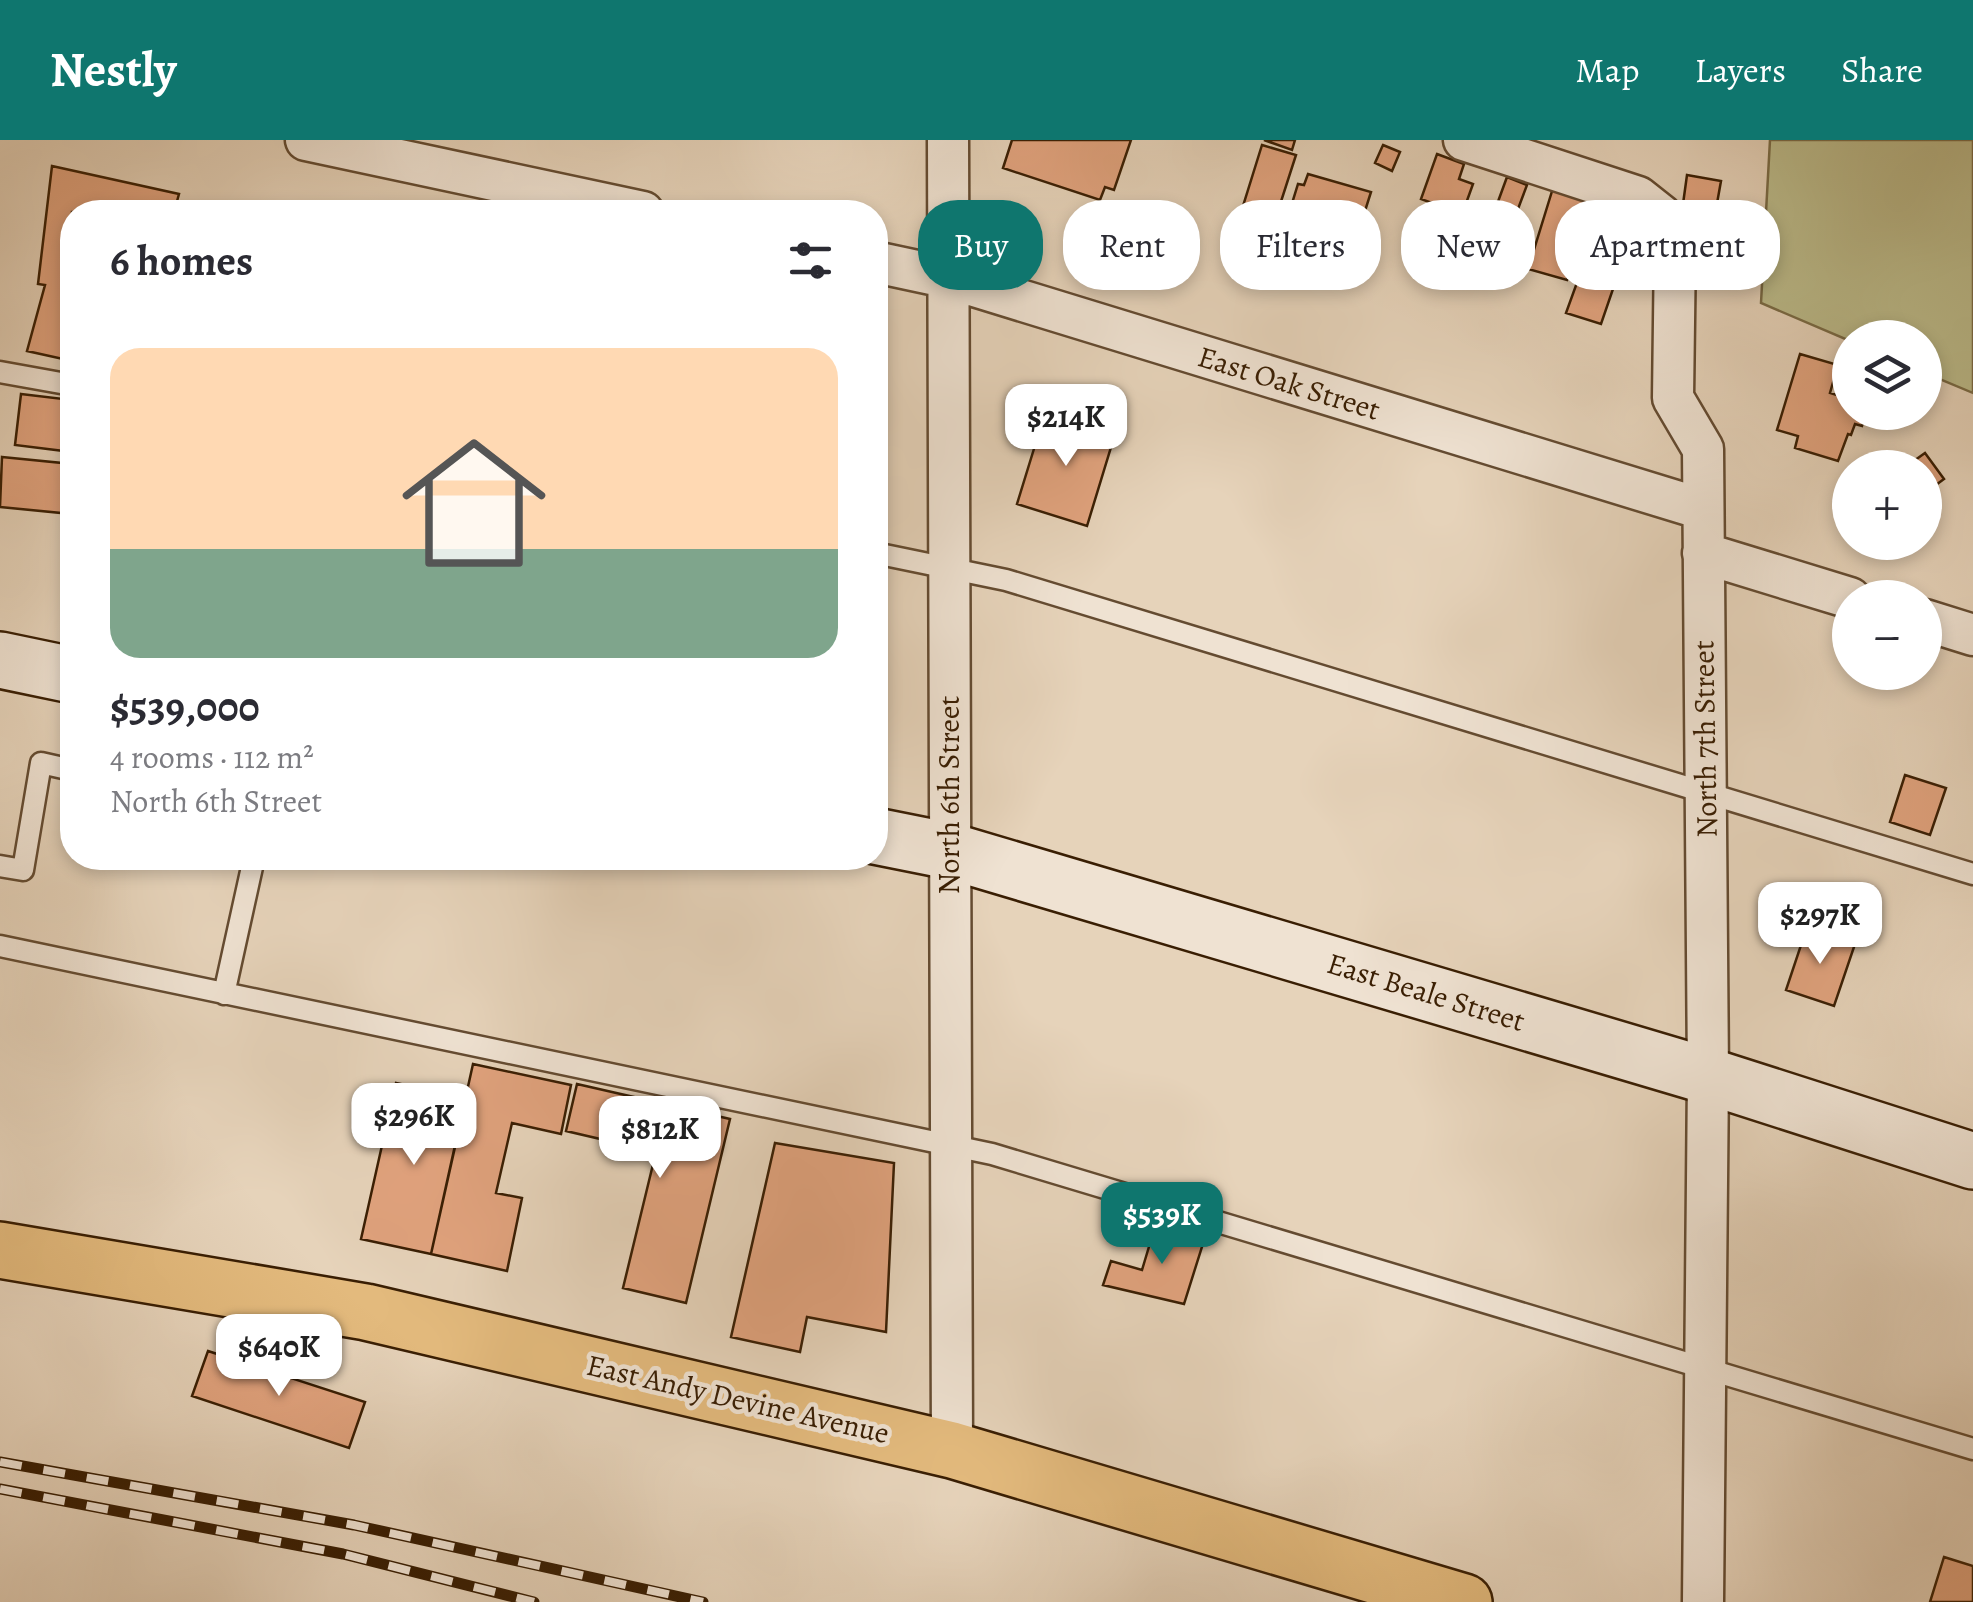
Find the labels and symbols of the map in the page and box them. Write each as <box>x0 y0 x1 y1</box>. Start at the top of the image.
street label: East Oak Street <box>1193 336 1385 430</box>
pin: $214K <box>996 384 1136 469</box>
street label: North 7th Street <box>1683 640 1727 838</box>
street label: North 6th Street <box>929 696 969 894</box>
pin: $297K <box>1750 882 1890 967</box>
street label: East Beale Street <box>1322 943 1530 1041</box>
pin: $296K <box>344 1083 484 1168</box>
pin: $812K <box>590 1096 730 1181</box>
pin: $539K <box>1092 1182 1232 1267</box>
pin: $640K <box>209 1314 349 1399</box>
street label: East Andy Devine Avenue <box>583 1345 893 1453</box>

